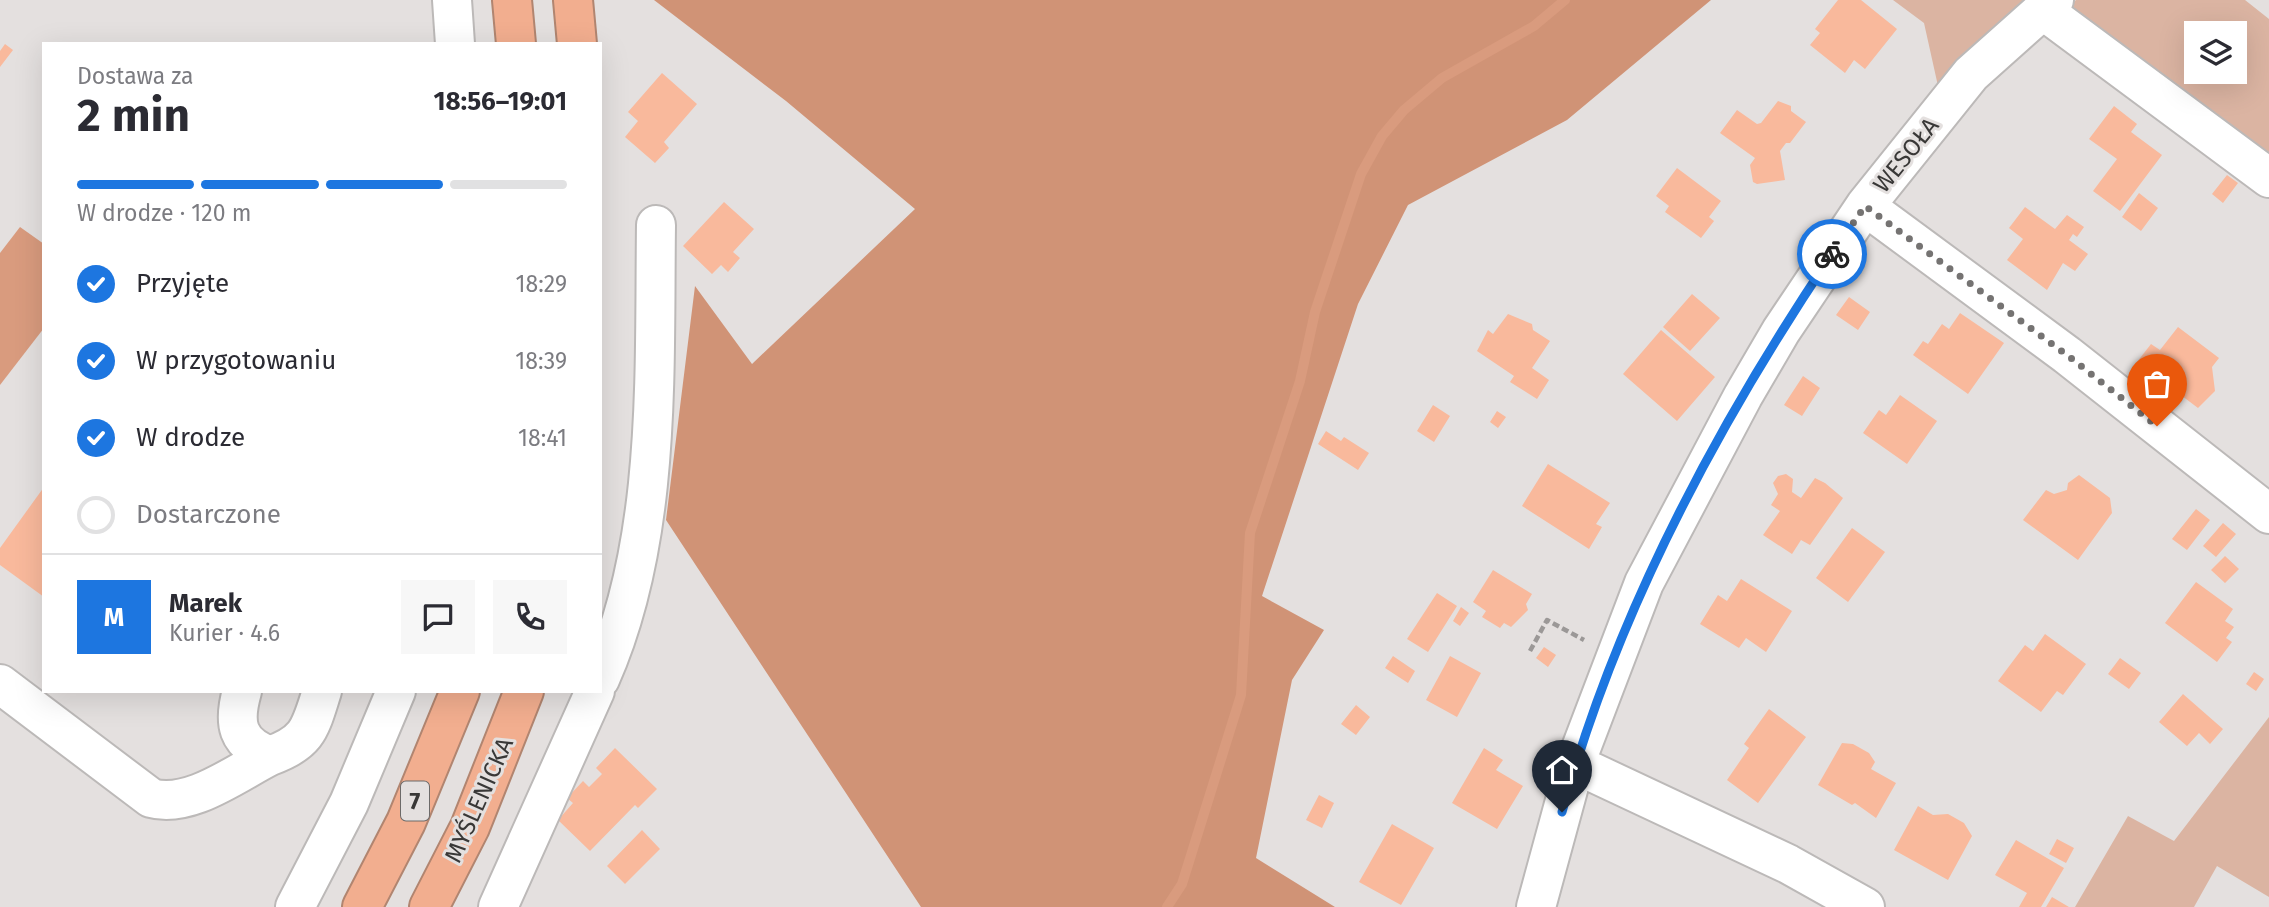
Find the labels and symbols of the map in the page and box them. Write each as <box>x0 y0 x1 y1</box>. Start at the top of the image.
street label: WESOŁA <box>1867 112 1945 198</box>
courier <box>1797 219 1867 289</box>
pin <box>2127 354 2187 426</box>
street label: MYŚLENICKA <box>438 733 519 867</box>
pin <box>1532 740 1592 812</box>
road number: 7 <box>401 782 429 820</box>

